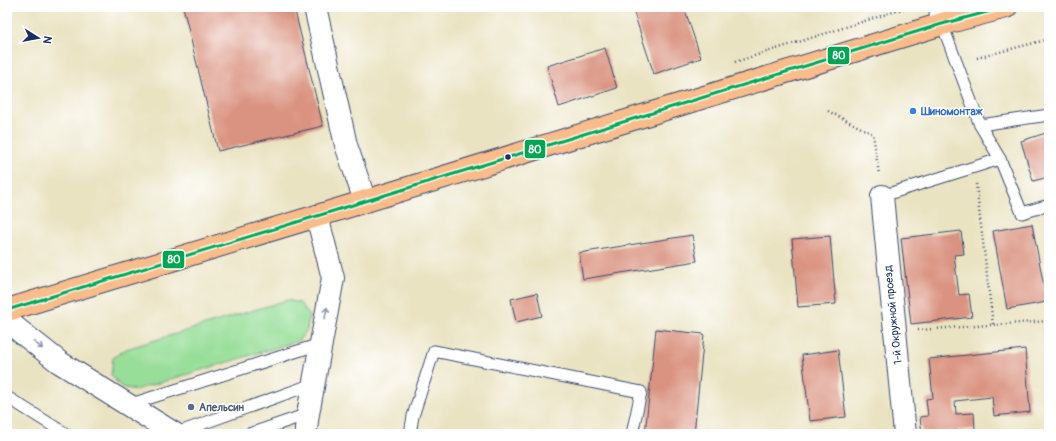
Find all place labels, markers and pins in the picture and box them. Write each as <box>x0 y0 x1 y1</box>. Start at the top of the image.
place label: Шиномонтаж <box>920 105 984 118</box>
marker: Шиномонтаж <box>908 106 918 116</box>
unlabelled marker <box>503 152 513 162</box>
place label: Апельсин <box>199 401 244 414</box>
marker: Апельсин <box>186 402 196 412</box>

